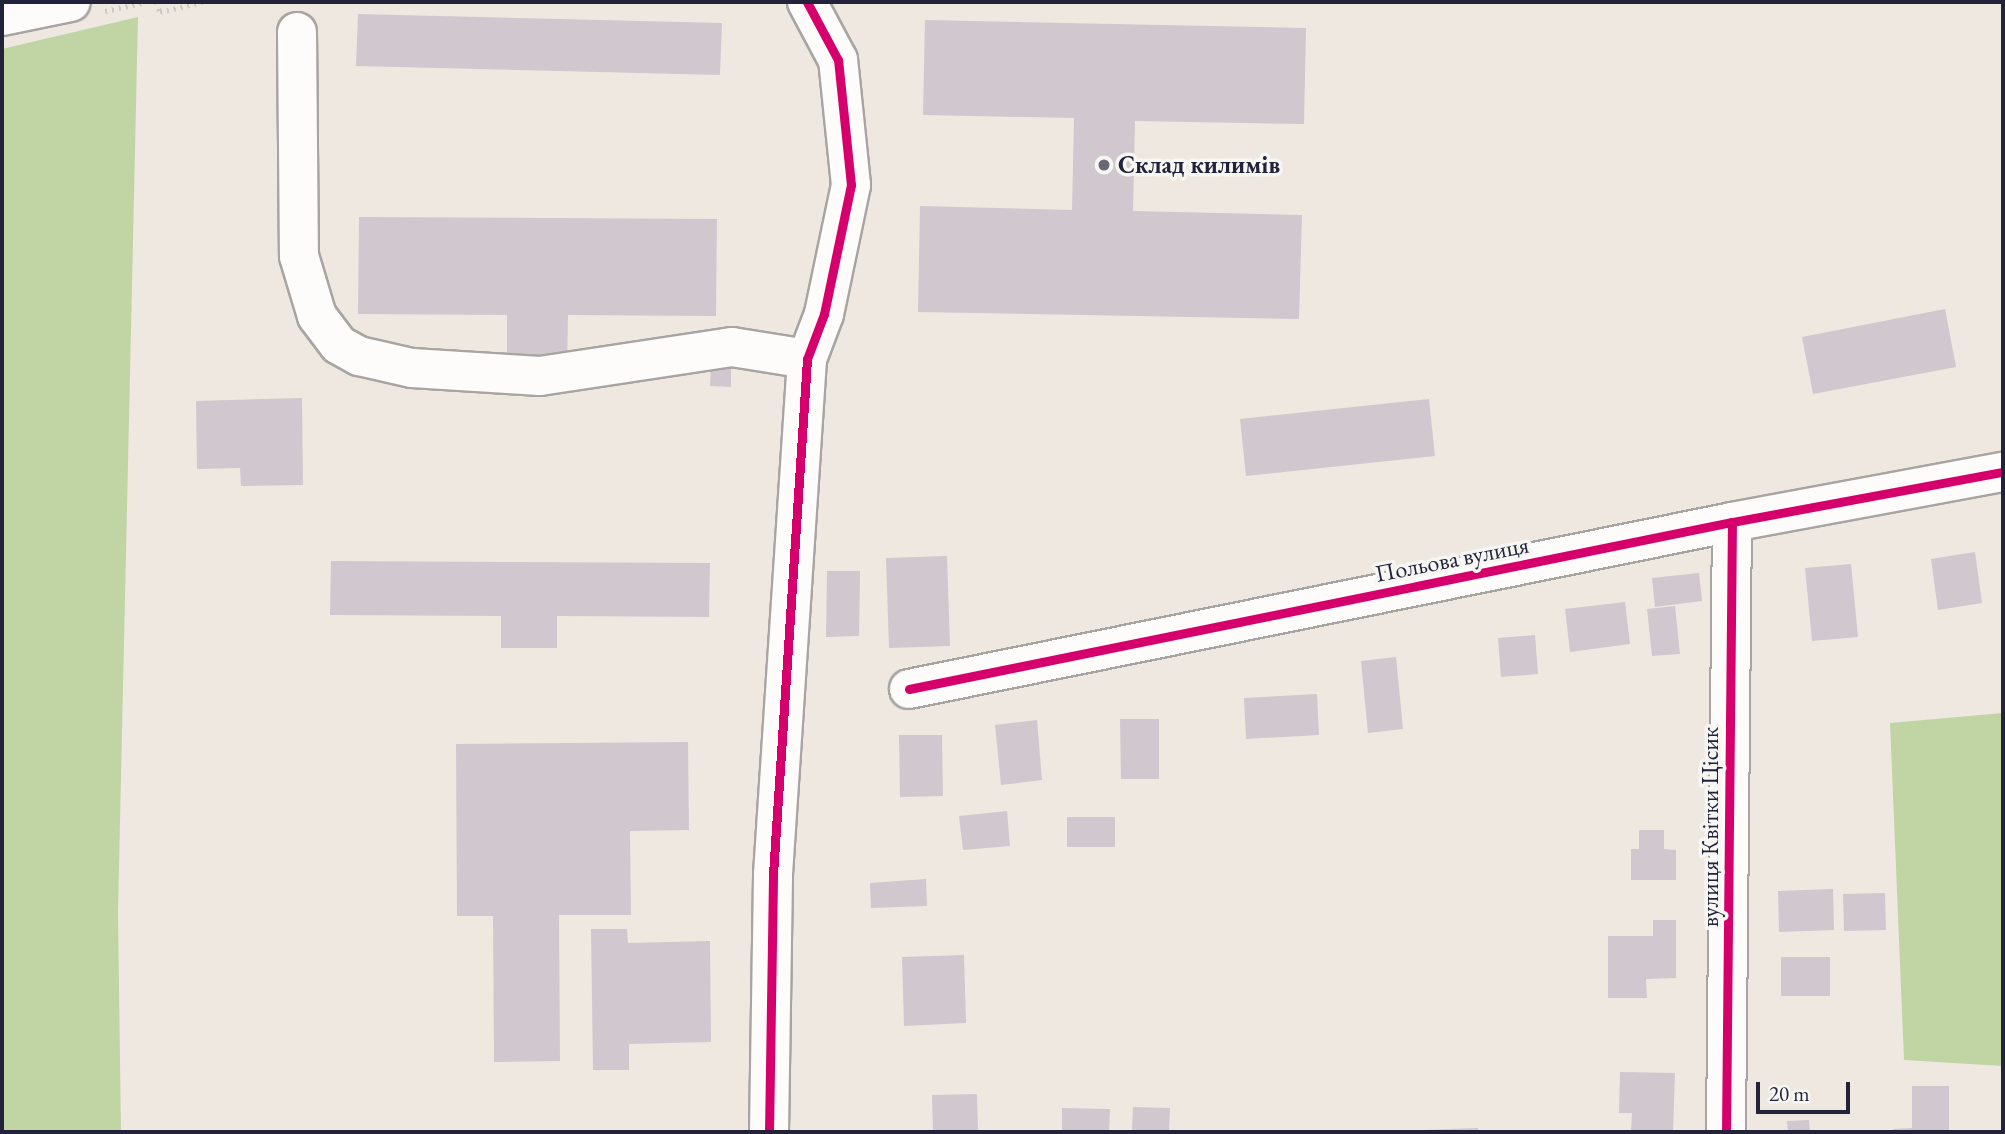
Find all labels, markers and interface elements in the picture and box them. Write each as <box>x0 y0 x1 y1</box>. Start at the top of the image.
place label: Склад килимів <box>1118 151 1280 179</box>
marker: Склад килимів <box>1096 157 1112 173</box>
street label: Польова вулиця <box>1373 530 1531 588</box>
street label: вулиця Квітки Цісик <box>1696 727 1724 927</box>
scale bar <box>1760 1068 1854 1112</box>
text: 20 m <box>1769 1080 1810 1107</box>

